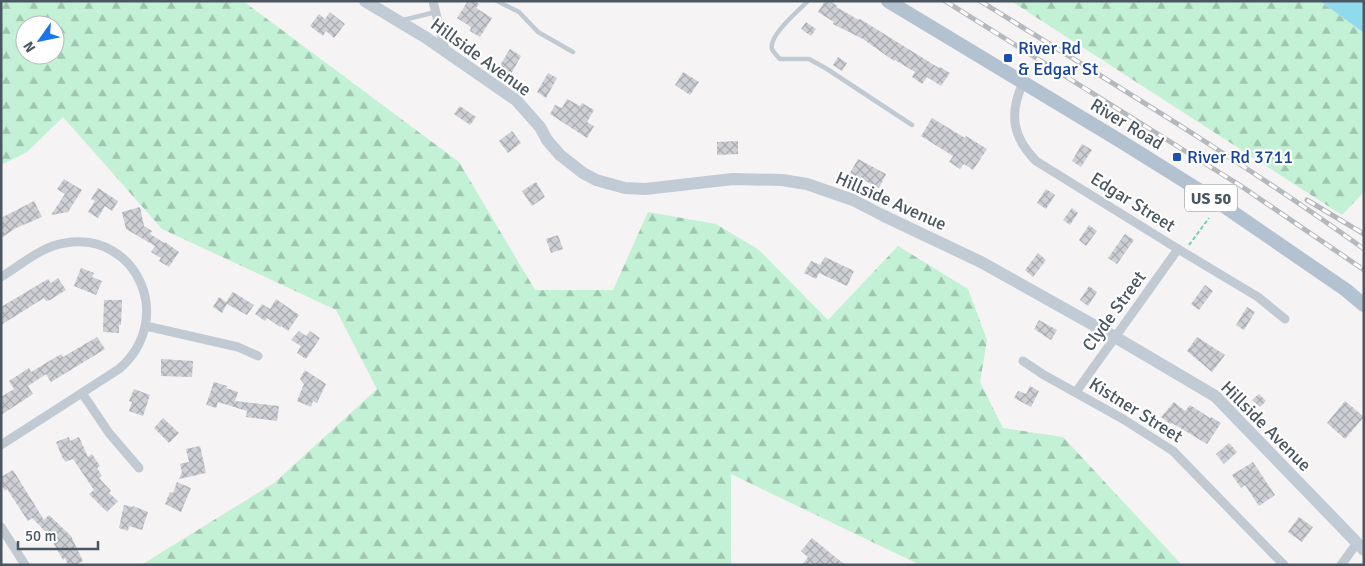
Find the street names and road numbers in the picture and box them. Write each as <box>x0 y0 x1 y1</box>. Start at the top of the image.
street label: Hillside Avenue <box>426 13 536 101</box>
street label: River Road <box>1086 94 1168 154</box>
street label: Hillside Avenue <box>832 167 950 235</box>
street label: Edgar Street <box>1087 167 1179 237</box>
road number: US 50 <box>1185 184 1237 212</box>
street label: Clyde Street <box>1078 267 1150 355</box>
street label: Kistner Street <box>1085 373 1187 447</box>
street label: Hillside Avenue <box>1216 376 1316 476</box>

